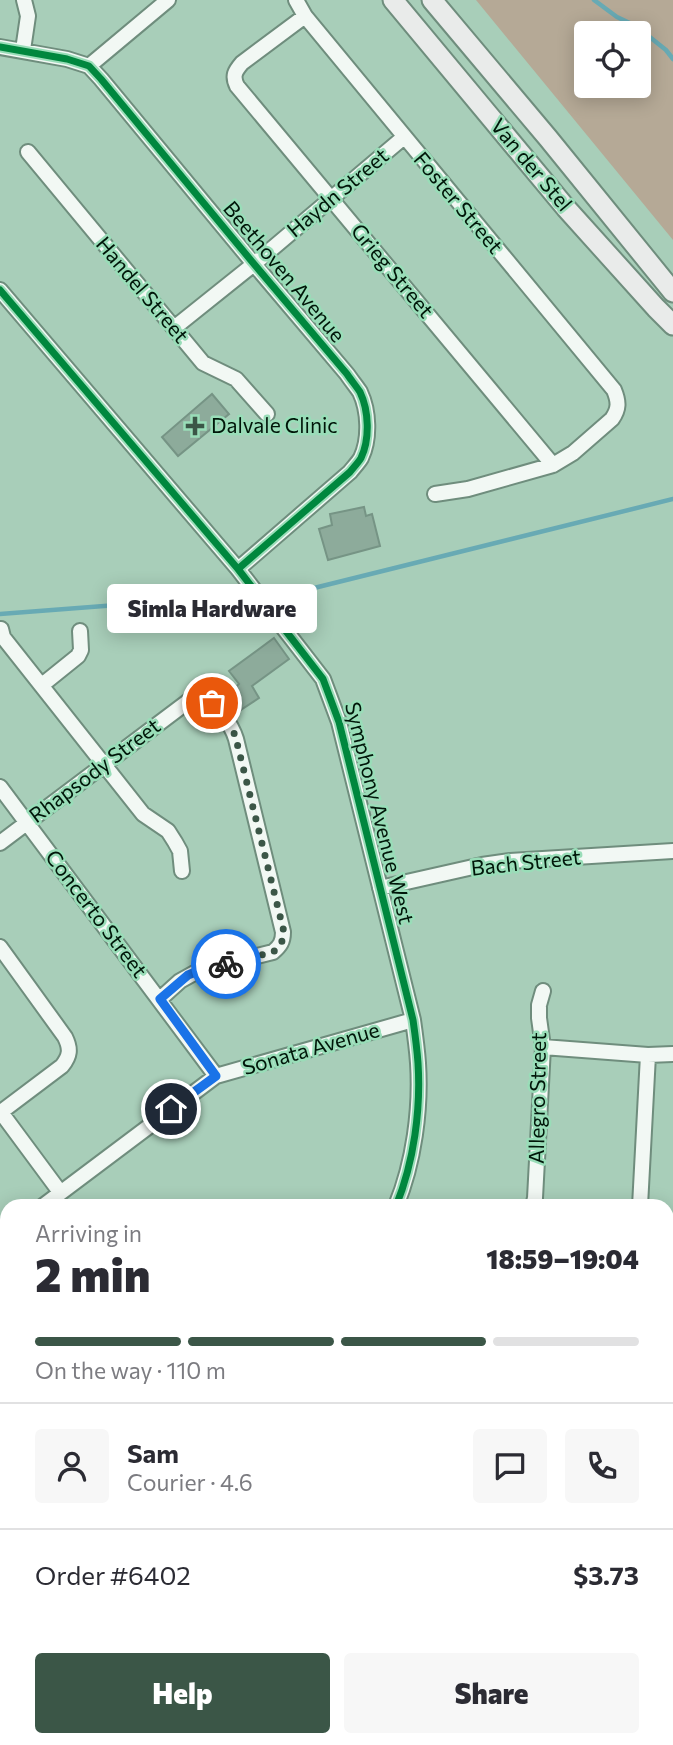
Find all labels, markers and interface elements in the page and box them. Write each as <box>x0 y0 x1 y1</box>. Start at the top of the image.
map controls <box>574 21 651 98</box>
button: locate <box>574 21 651 98</box>
street label: Van der Stel <box>486 113 578 215</box>
street label: Haydn Street <box>281 142 393 241</box>
street label: Foster Street <box>409 146 509 258</box>
street label: Beethoven Avenue <box>219 196 351 346</box>
street label: Grieg Street <box>347 218 440 322</box>
street label: Handel Street <box>92 231 195 347</box>
place label: Dalvale Clinic <box>211 412 338 437</box>
marker: Dalvale Clinic <box>185 416 205 436</box>
callout: Simla Hardware <box>107 584 317 633</box>
text: Simla Hardware <box>128 594 296 622</box>
pin <box>182 673 242 733</box>
icon: bag <box>193 684 231 722</box>
street label: Symphony Avenue West <box>341 699 420 926</box>
street label: Rhapsody Street <box>24 712 165 827</box>
street label: Bach Street <box>470 843 582 880</box>
street label: Concerto Street <box>41 844 153 982</box>
courier <box>191 929 261 999</box>
icon: bike <box>207 945 245 983</box>
street label: Sonata Avenue <box>239 1016 382 1079</box>
street label: Allegro Street <box>523 1032 550 1164</box>
pin <box>141 1079 201 1139</box>
icon: home <box>152 1090 190 1128</box>
text: Arriving in <box>35 1219 142 1247</box>
text: 18:59–19:04 <box>486 1243 639 1274</box>
text: 2 min <box>35 1245 151 1301</box>
text: On the way · 110 m <box>35 1356 226 1384</box>
button: person <box>35 1429 109 1503</box>
button: chat <box>473 1429 547 1503</box>
button: phone <box>565 1429 639 1503</box>
text: Sam <box>127 1437 179 1468</box>
text: Courier · 4.6 <box>127 1468 253 1496</box>
text: Order #6402 <box>35 1559 191 1590</box>
text: $3.73 <box>573 1559 639 1590</box>
button: Help <box>35 1653 330 1733</box>
button: Share <box>344 1653 639 1733</box>

